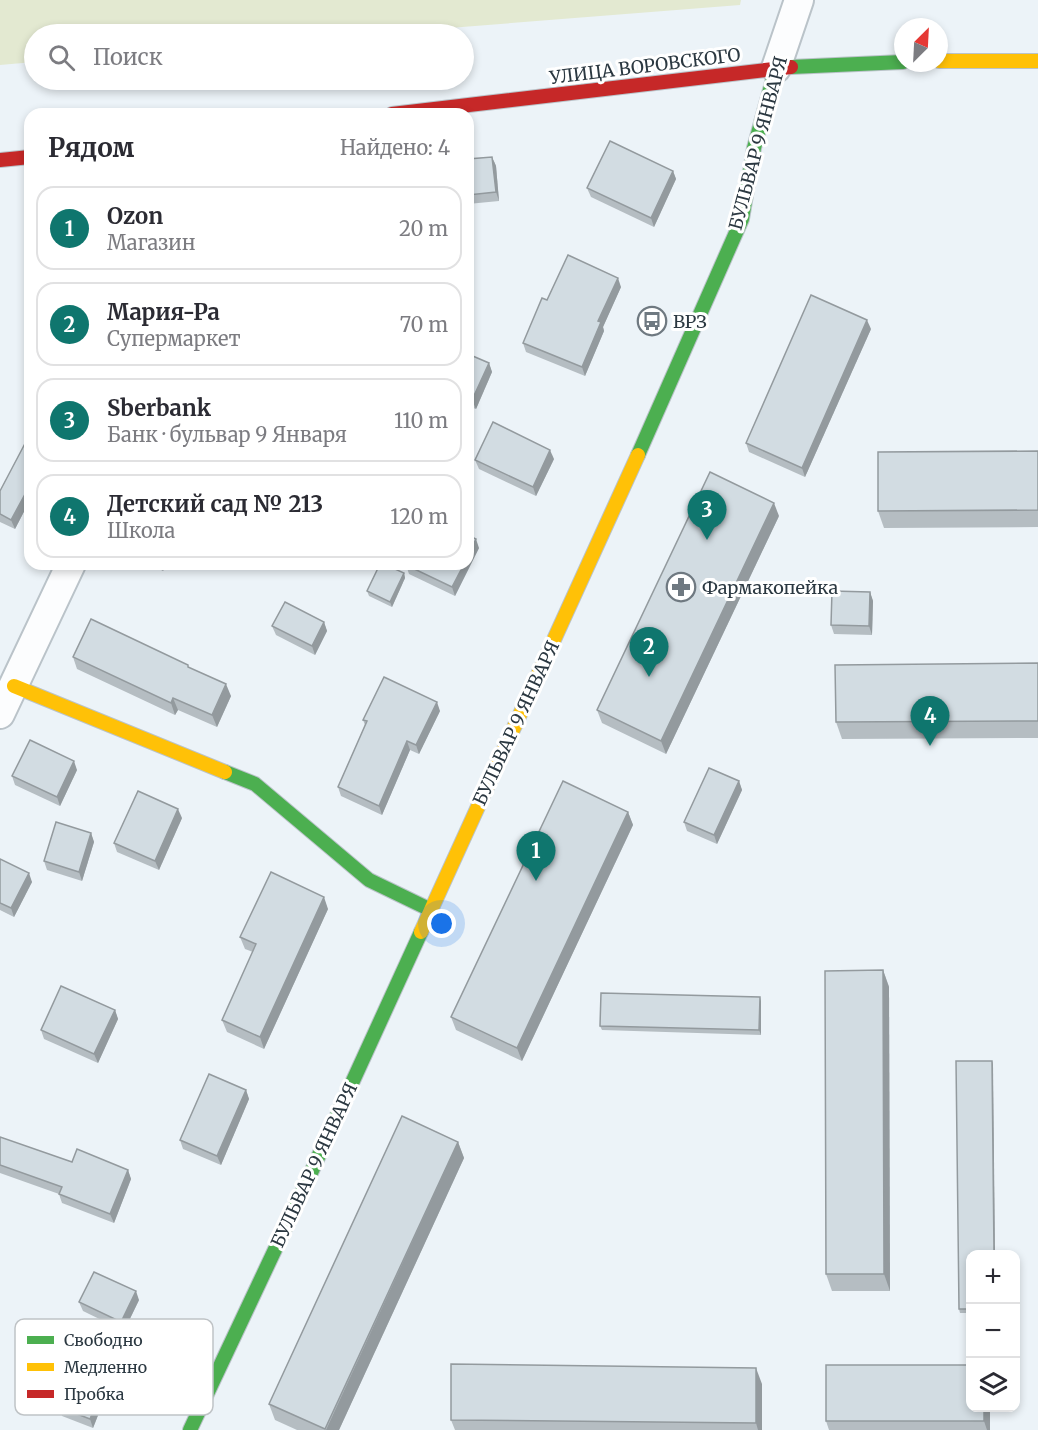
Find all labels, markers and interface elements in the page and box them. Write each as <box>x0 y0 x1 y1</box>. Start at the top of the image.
north arrow <box>894 18 948 72</box>
search box <box>24 24 474 90</box>
icon: search <box>45 41 78 74</box>
text: Поиск <box>93 43 163 71</box>
street label: УЛИЦА ВОРОВСКОГО <box>547 43 742 89</box>
street label: БУЛЬВАР 9 ЯНВАРЯ <box>724 53 792 233</box>
text: Рядом <box>48 131 134 164</box>
text: Найдено: 4 <box>340 135 450 160</box>
text: Ozon <box>107 202 163 230</box>
text: 1 <box>65 216 74 241</box>
text: 20 m <box>399 216 448 241</box>
text: Магазин <box>107 230 196 255</box>
text: Мария-Ра <box>107 298 220 326</box>
bus stop icon: ВРЗ <box>636 305 668 337</box>
place label: ВРЗ <box>673 310 707 333</box>
text: 2 <box>64 312 75 337</box>
text: 70 m <box>400 312 448 337</box>
text: Супермаркет <box>107 326 241 351</box>
text: Sberbank <box>107 394 211 422</box>
text: 3 <box>64 408 75 433</box>
text: 110 m <box>394 408 448 433</box>
text: Банк · бульвар 9 Января <box>107 422 347 447</box>
text: Детский сад № 213 <box>107 490 323 518</box>
pin: 3 <box>688 490 726 540</box>
text: 4 <box>63 504 76 529</box>
text: 120 m <box>390 504 448 529</box>
text: Школа <box>107 518 175 543</box>
pharmacy icon: Фармакопейка <box>665 571 697 603</box>
place label: Фармакопейка <box>702 576 839 599</box>
pin: 2 <box>630 628 668 677</box>
street label: БУЛЬВАР 9 ЯНВАРЯ <box>468 637 564 809</box>
pin: 4 <box>910 696 950 746</box>
pin: 1 <box>516 832 556 881</box>
your location <box>427 909 456 938</box>
street label: БУЛЬВАР 9 ЯНВАРЯ <box>266 1079 362 1251</box>
map controls <box>966 1250 1020 1412</box>
button: + <box>966 1250 1020 1304</box>
button: − <box>966 1304 1020 1358</box>
legend <box>15 1319 213 1415</box>
text: Свободно <box>64 1330 143 1350</box>
text: Медленно <box>64 1357 147 1377</box>
button: layers <box>966 1358 1020 1412</box>
text: Пробка <box>64 1384 125 1404</box>

